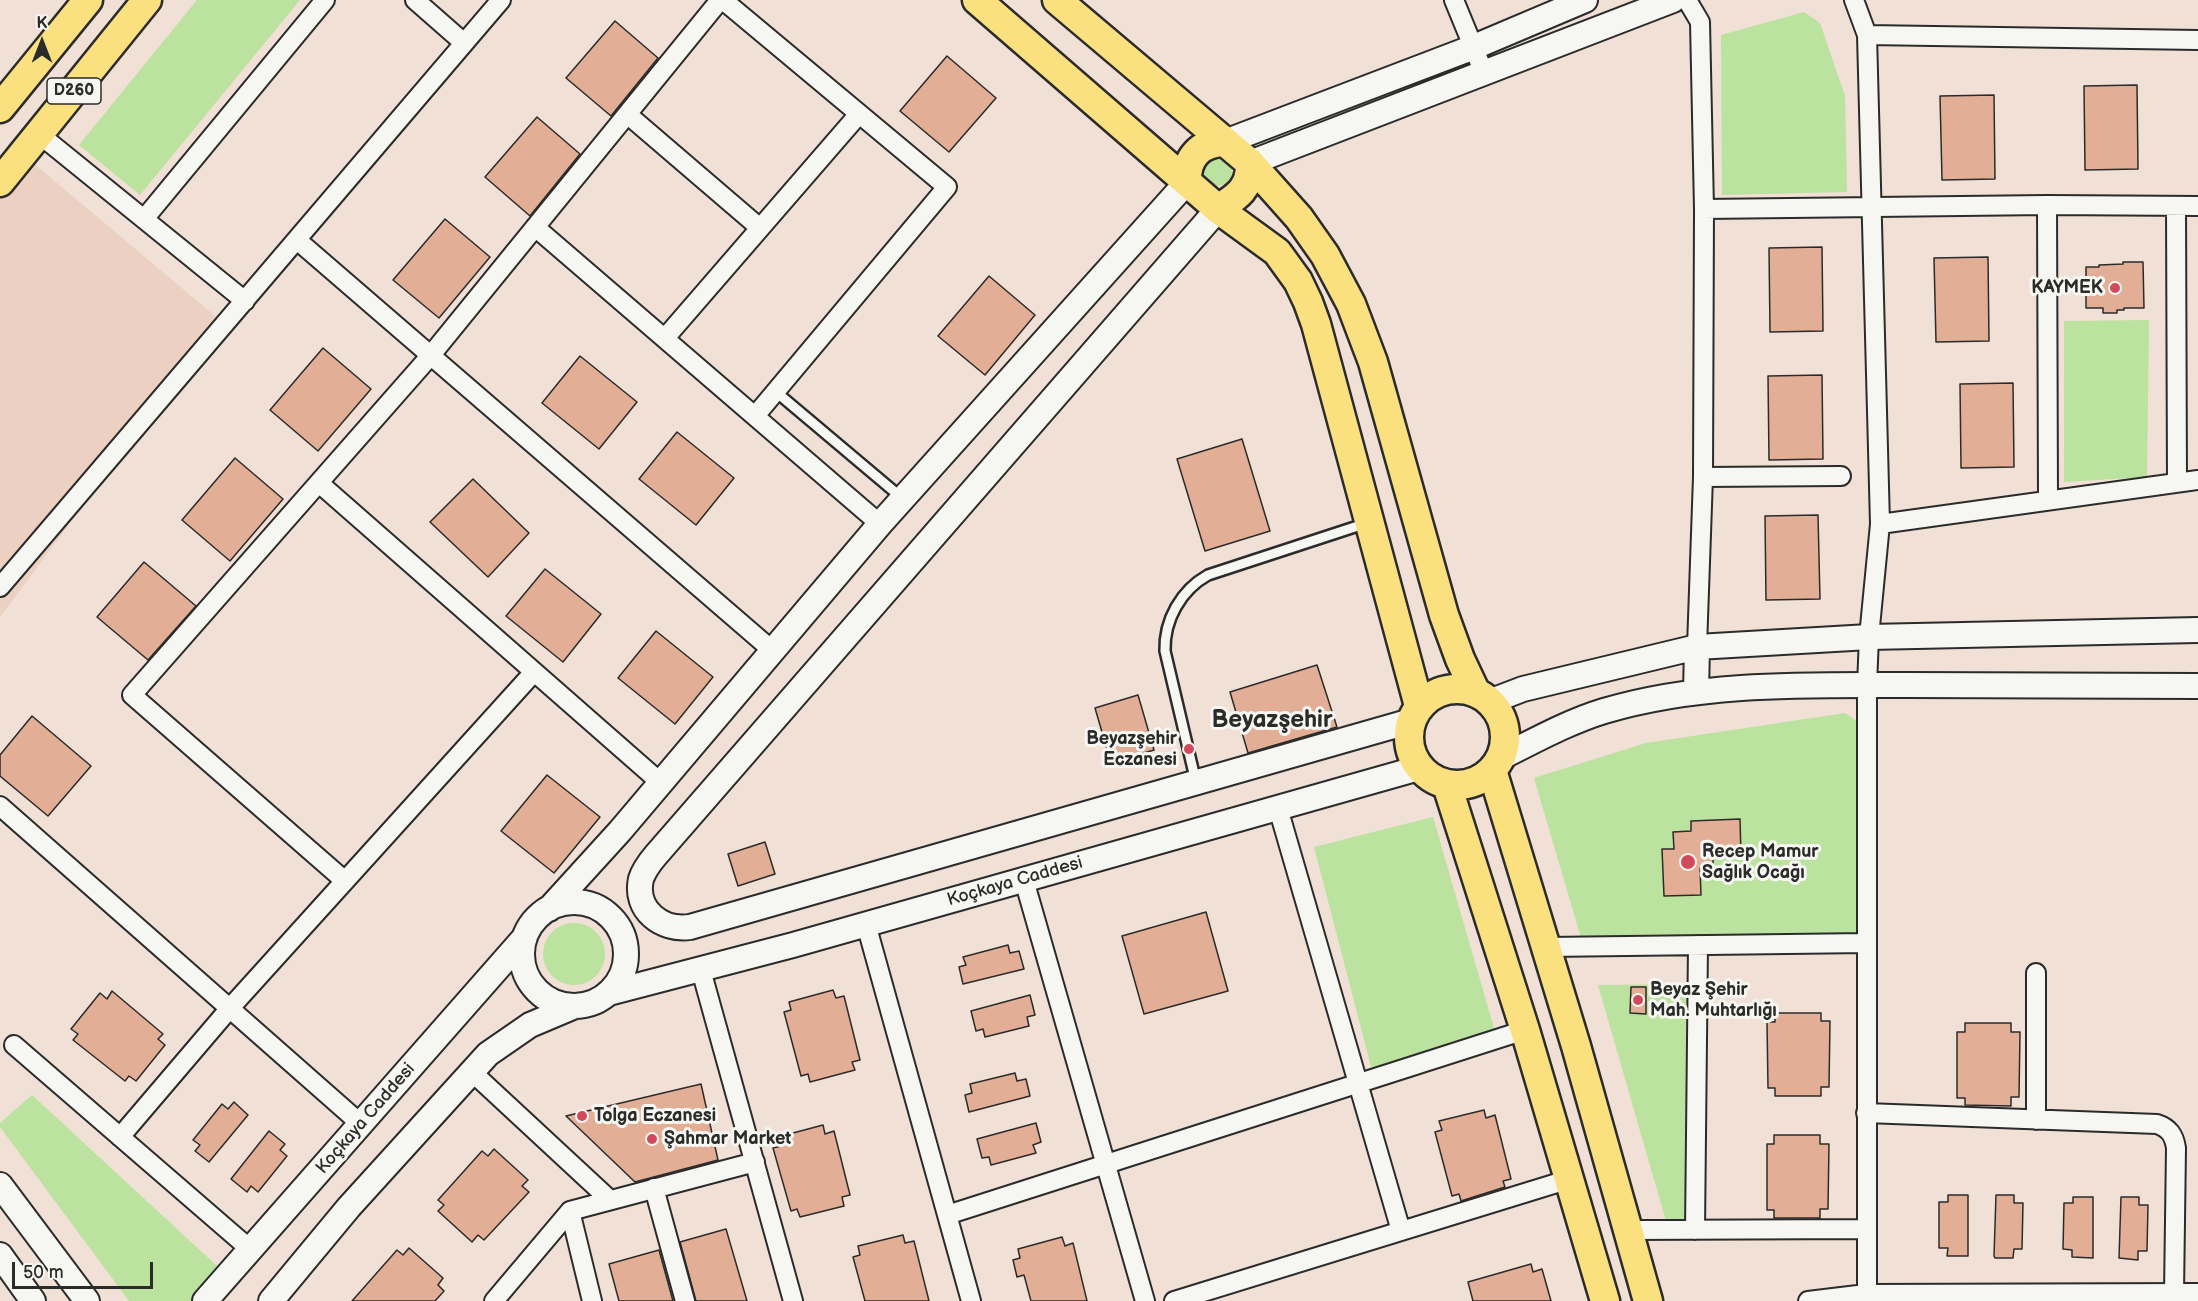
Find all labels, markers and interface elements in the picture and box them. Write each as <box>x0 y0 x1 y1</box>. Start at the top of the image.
north arrow <box>12 12 72 72</box>
text: K <box>37 14 47 33</box>
road number: D260 <box>47 78 101 104</box>
place label: KAYMEK <box>2031 277 2103 299</box>
marker: KAYMEK <box>2108 281 2122 295</box>
district label: Beyazşehir <box>1211 707 1333 735</box>
place label: Beyazşehir Eczanesi <box>1086 728 1177 771</box>
marker: Beyazşehir Eczanesi <box>1182 742 1196 756</box>
place label: Recep Mamur Sağlık Ocağı <box>1702 841 1818 884</box>
street label: Koçkaya Caddesi <box>945 852 1085 912</box>
marker: Recep Mamur Sağlık Ocağı <box>1679 853 1697 871</box>
place label: Beyaz Şehir Mah. Muhtarlığı <box>1650 979 1777 1022</box>
marker: Beyaz Şehir Mah. Muhtarlığı <box>1631 993 1645 1007</box>
street label: Koçkaya Caddesi <box>312 1059 420 1179</box>
place label: Tolga Eczanesi <box>594 1105 716 1127</box>
marker: Tolga Eczanesi <box>575 1109 589 1123</box>
place label: Şahmar Market <box>664 1128 791 1150</box>
marker: Şahmar Market <box>645 1132 659 1146</box>
scale bar <box>15 1250 156 1288</box>
text: 50 m <box>23 1262 64 1283</box>

